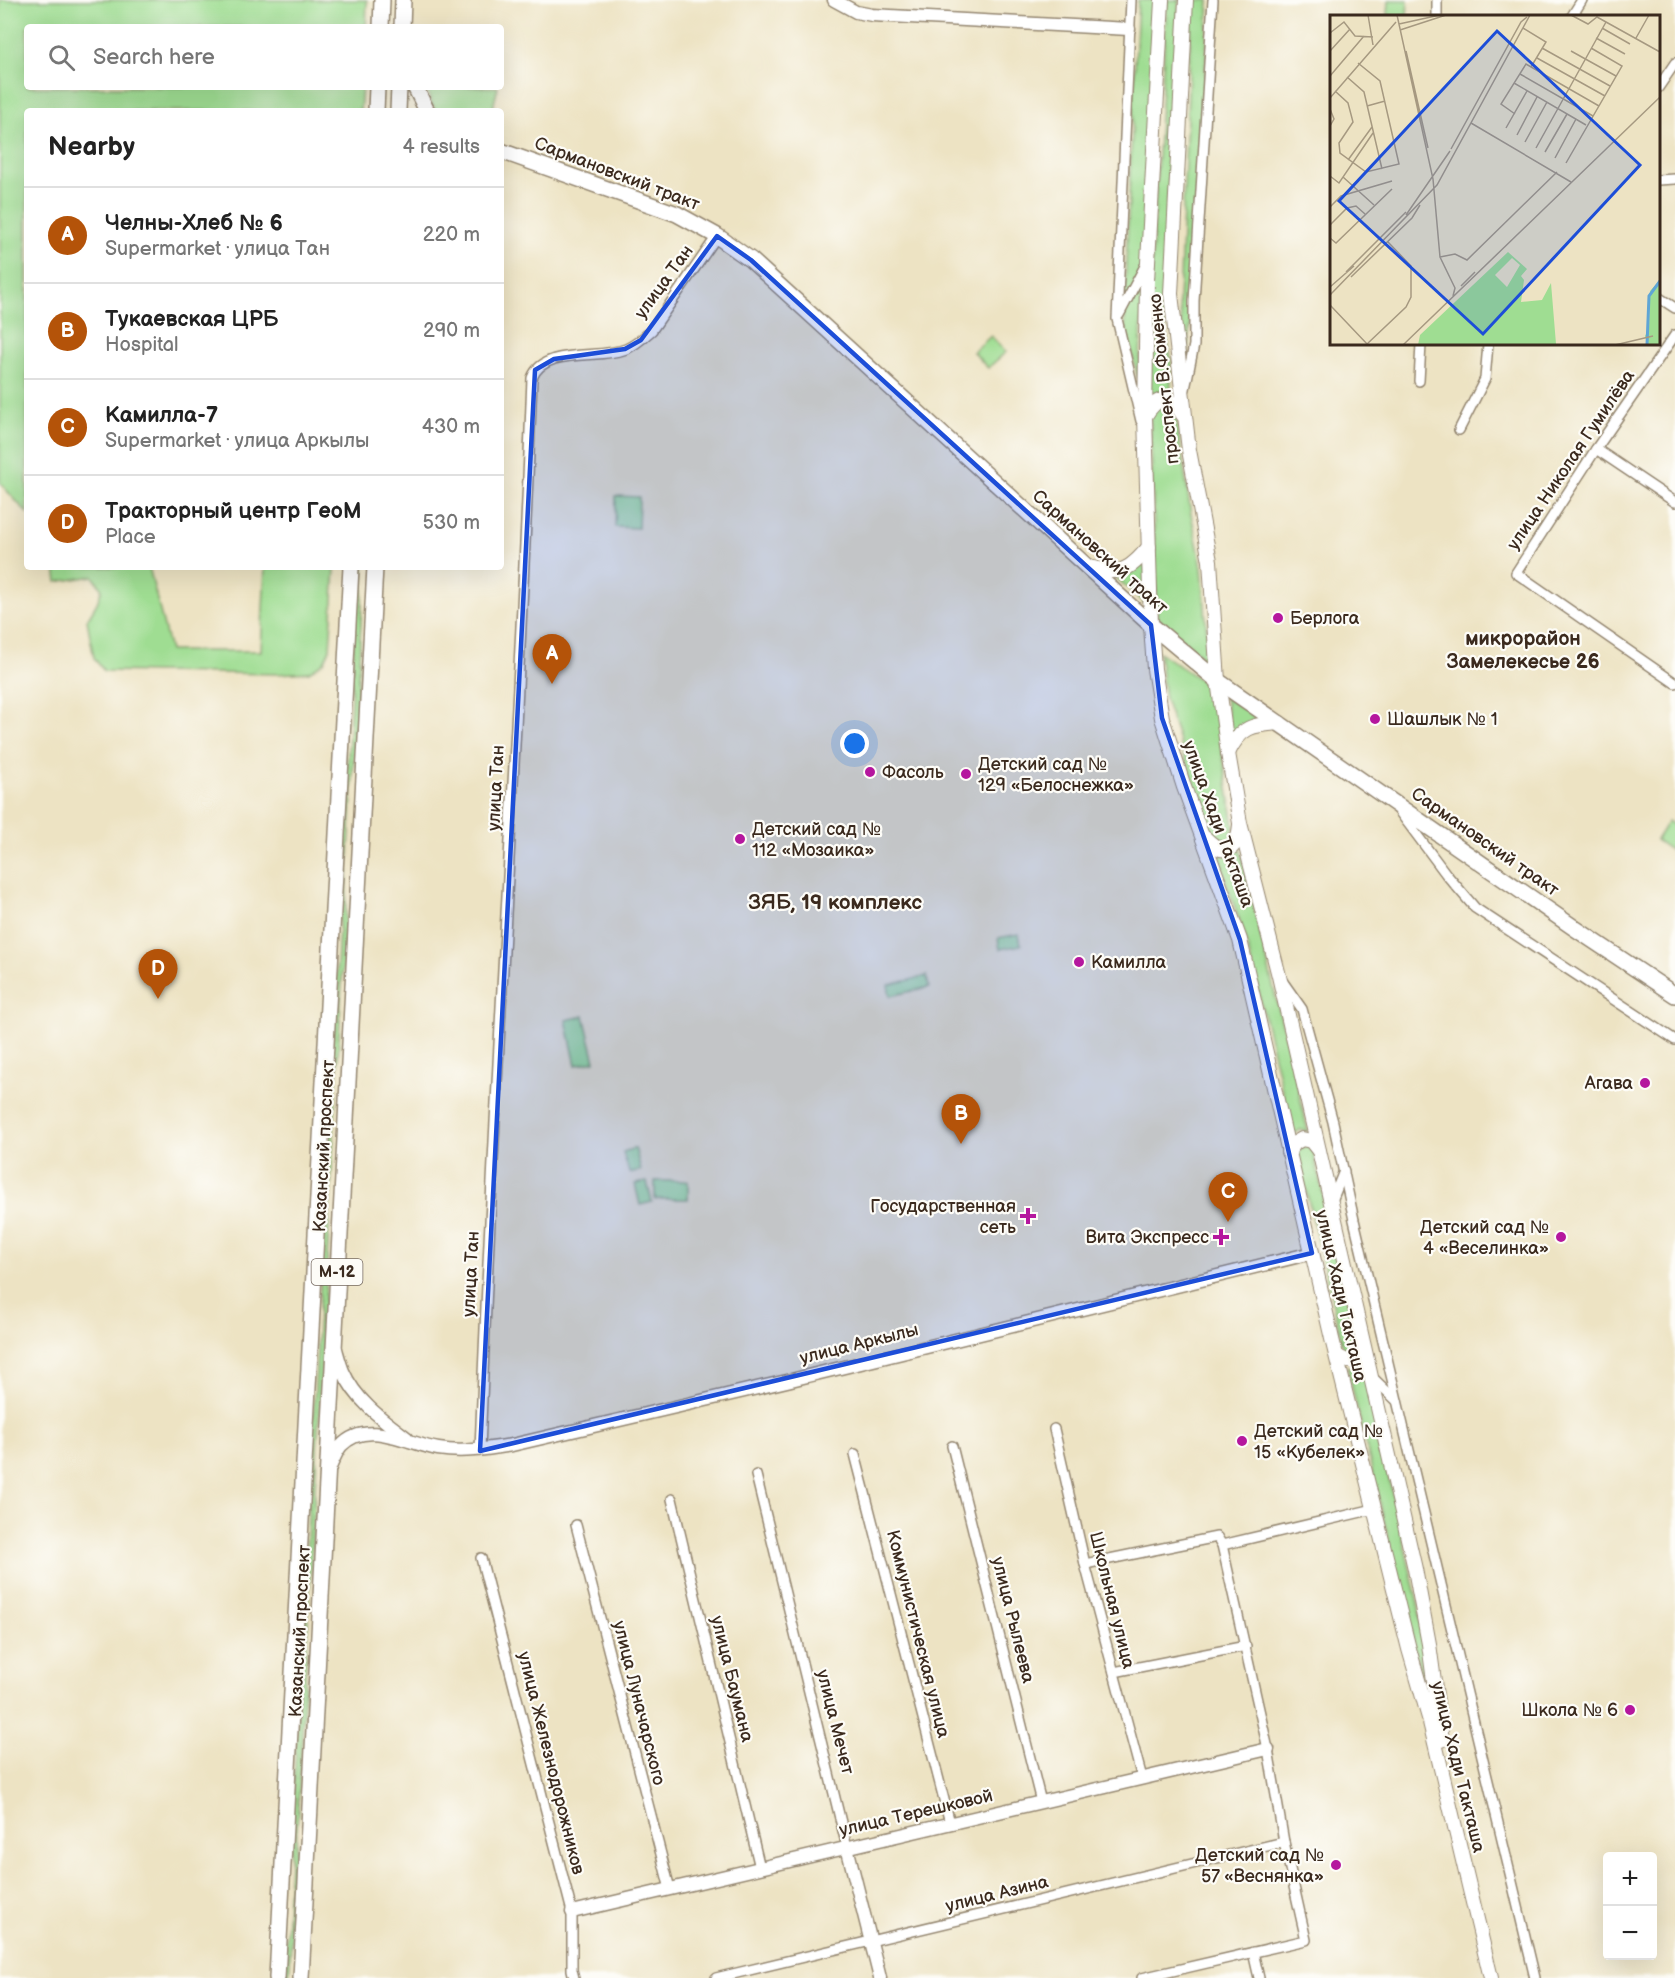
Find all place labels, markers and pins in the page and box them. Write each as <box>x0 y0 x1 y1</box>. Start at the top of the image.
place label: Берлога <box>1290 608 1360 629</box>
marker: Берлога <box>1271 611 1285 625</box>
pin: A <box>532 634 572 684</box>
place label: Шашлык № 1 <box>1387 709 1498 730</box>
marker: Шашлык № 1 <box>1368 712 1382 726</box>
place label: Детский сад № 129 «Белоснежка» <box>978 754 1134 796</box>
place label: Фасоль <box>882 762 944 783</box>
marker: Фасоль <box>863 765 877 779</box>
marker: Детский сад № 129 «Белоснежка» <box>959 767 973 781</box>
place label: Детский сад № 112 «Мозаика» <box>752 819 881 861</box>
marker: Детский сад № 112 «Мозаика» <box>733 832 747 846</box>
pin: D <box>138 950 178 999</box>
place label: Камилла <box>1091 952 1167 973</box>
marker: Камилла <box>1072 955 1086 969</box>
place label: Агава <box>1584 1073 1633 1094</box>
marker: Агава <box>1638 1076 1652 1090</box>
pin: B <box>942 1094 980 1144</box>
pin: C <box>1208 1172 1248 1222</box>
place label: Государственная сеть <box>870 1196 1016 1238</box>
marker: Государственная сеть <box>1021 1209 1035 1223</box>
place label: Детский сад № 4 «Веселинка» <box>1420 1217 1549 1259</box>
place label: Вита Экспресс <box>1085 1227 1209 1248</box>
marker: Вита Экспресс <box>1214 1230 1228 1244</box>
marker: Детский сад № 4 «Веселинка» <box>1554 1230 1568 1244</box>
place label: Детский сад № 15 «Кубелек» <box>1254 1421 1383 1463</box>
marker: Детский сад № 15 «Кубелек» <box>1235 1434 1249 1448</box>
place label: Школа № 6 <box>1521 1700 1618 1721</box>
marker: Школа № 6 <box>1623 1703 1637 1717</box>
place label: Детский сад № 57 «Веснянка» <box>1195 1845 1324 1887</box>
marker: Детский сад № 57 «Веснянка» <box>1329 1858 1343 1872</box>

